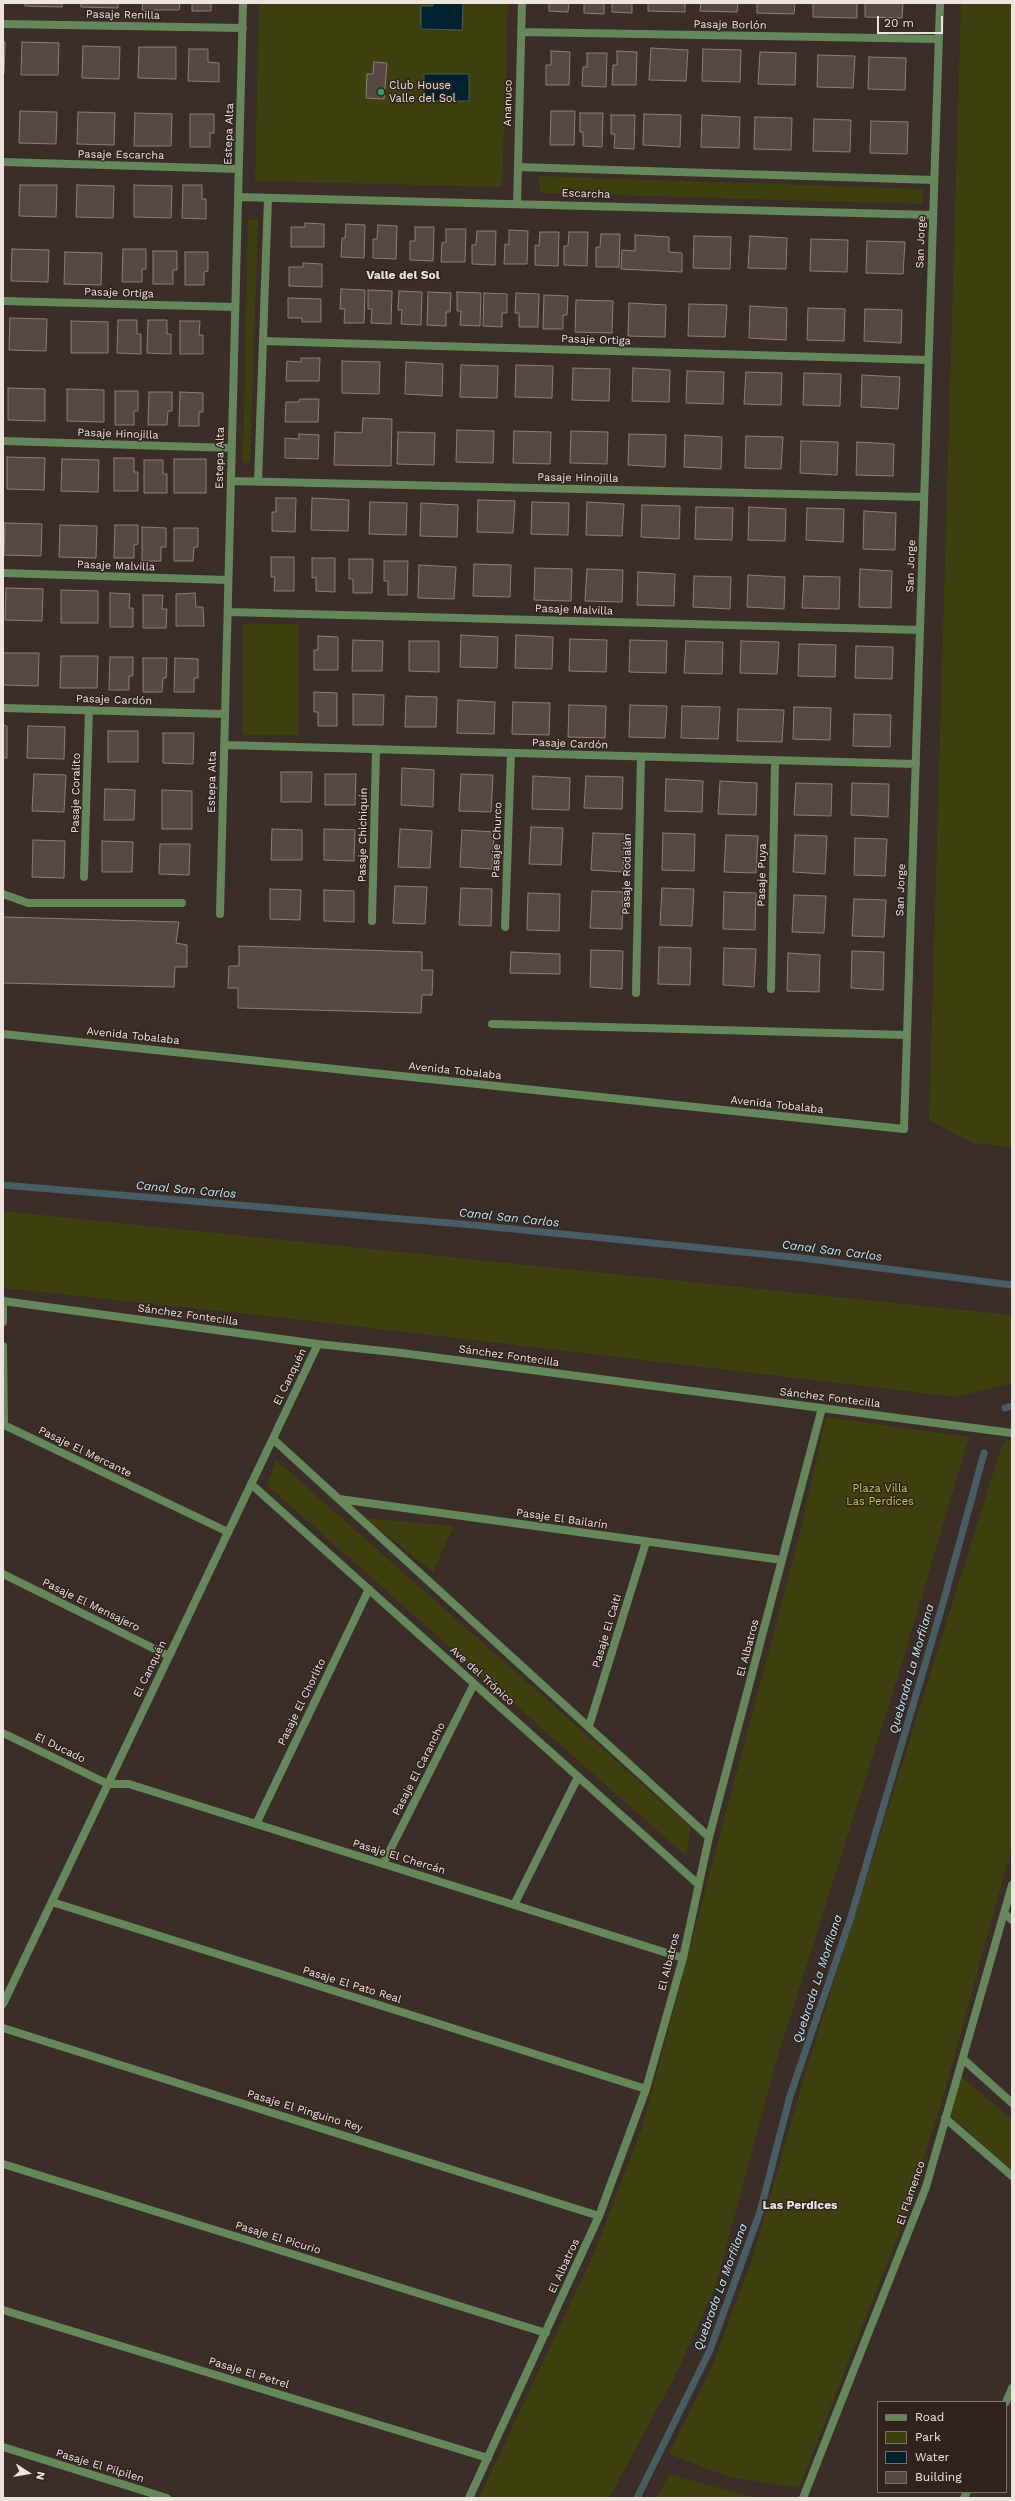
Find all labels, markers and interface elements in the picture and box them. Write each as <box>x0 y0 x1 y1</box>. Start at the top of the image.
street label: Pasaje Renilla <box>86 8 160 22</box>
scale bar <box>879 8 945 34</box>
text: 20 m <box>884 16 914 30</box>
street label: Pasaje Borlón <box>693 18 767 32</box>
place label: Club House Valle del Sol <box>389 79 456 105</box>
street label: Ananuco <box>501 80 515 126</box>
marker: Club House Valle del Sol <box>376 87 386 97</box>
street label: Estepa Alta <box>221 103 237 165</box>
street label: Pasaje Escarcha <box>78 148 164 162</box>
street label: Escarcha <box>561 187 611 201</box>
street label: San Jorge <box>913 215 929 269</box>
district label: Valle del Sol <box>366 268 440 282</box>
street label: Pasaje Ortiga <box>84 285 154 301</box>
street label: Pasaje Ortiga <box>561 332 631 348</box>
street label: Pasaje Hinojilla <box>77 426 159 442</box>
street label: Estepa Alta <box>213 427 227 489</box>
street label: Pasaje Hinojilla <box>537 471 619 485</box>
street label: San Jorge <box>903 539 919 593</box>
street label: Pasaje Malvilla <box>77 558 155 574</box>
street label: Pasaje Malvilla <box>535 602 613 618</box>
street label: Pasaje Cardón <box>76 692 152 708</box>
street label: Pasaje Cardón <box>532 736 608 752</box>
street label: Estepa Alta <box>205 751 219 813</box>
street label: Pasaje Coralito <box>69 753 83 833</box>
street label: Pasaje Chichiquín <box>356 788 370 882</box>
street label: Pasaje Churco <box>489 802 505 878</box>
street label: Pasaje Rodalán <box>620 833 634 915</box>
street label: Pasaje Puya <box>755 843 769 907</box>
street label: San Jorge <box>893 863 909 917</box>
street label: Avenida Tobalaba <box>86 1025 180 1047</box>
street label: Avenida Tobalaba <box>408 1060 502 1082</box>
street label: Avenida Tobalaba <box>730 1094 824 1116</box>
water label: Canal San Carlos <box>135 1178 237 1202</box>
water label: Canal San Carlos <box>458 1206 560 1230</box>
water label: Canal San Carlos <box>781 1238 883 1264</box>
street label: Sánchez Fontecilla <box>137 1301 239 1329</box>
street label: Sánchez Fontecilla <box>458 1342 560 1370</box>
street label: El Canquén <box>271 1346 309 1408</box>
street label: Sánchez Fontecilla <box>779 1385 881 1411</box>
street label: Pasaje El Mercante <box>36 1424 134 1480</box>
park label: Plaza Villa Las Perdices <box>846 1482 914 1508</box>
street label: Pasaje El Bailarín <box>515 1506 609 1532</box>
street label: Pasaje El Mensajero <box>40 1576 142 1634</box>
street label: Pasaje El Caiti <box>590 1593 624 1669</box>
water label: Quebrada La Morfilana <box>887 1603 937 1735</box>
street label: El Albatros <box>734 1618 762 1678</box>
street label: El Canquén <box>131 1638 169 1700</box>
street label: Ave del Trópico <box>447 1644 517 1708</box>
street label: Pasaje El Chorlito <box>275 1656 329 1748</box>
street label: Pasaje El Carancho <box>390 1720 448 1818</box>
street label: El Ducado <box>33 1730 87 1766</box>
street label: Pasaje El Chercán <box>351 1837 447 1877</box>
water label: Quebrada La Morfilana <box>790 1913 846 2045</box>
street label: El Albatros <box>655 1932 683 1992</box>
street label: Pasaje El Pato Real <box>301 1964 403 2006</box>
street label: Pasaje El Pinguino Rey <box>246 2087 364 2135</box>
street label: El Flamenco <box>894 2159 928 2227</box>
district label: Las Perdices <box>762 2198 838 2212</box>
street label: Pasaje El Picurio <box>234 2219 322 2257</box>
water label: Quebrada La Morfilana <box>691 2222 751 2352</box>
street label: El Albatros <box>546 2236 582 2296</box>
street label: Pasaje El Petrel <box>207 2354 291 2392</box>
legend <box>877 2401 1007 2493</box>
text: Road <box>915 2410 944 2424</box>
text: Park <box>915 2430 941 2444</box>
street label: Pasaje El Pilpilen <box>54 2446 146 2486</box>
text: Water <box>915 2450 949 2464</box>
north arrow <box>8 2453 48 2493</box>
text: N <box>33 2470 47 2481</box>
text: Building <box>915 2470 962 2484</box>

